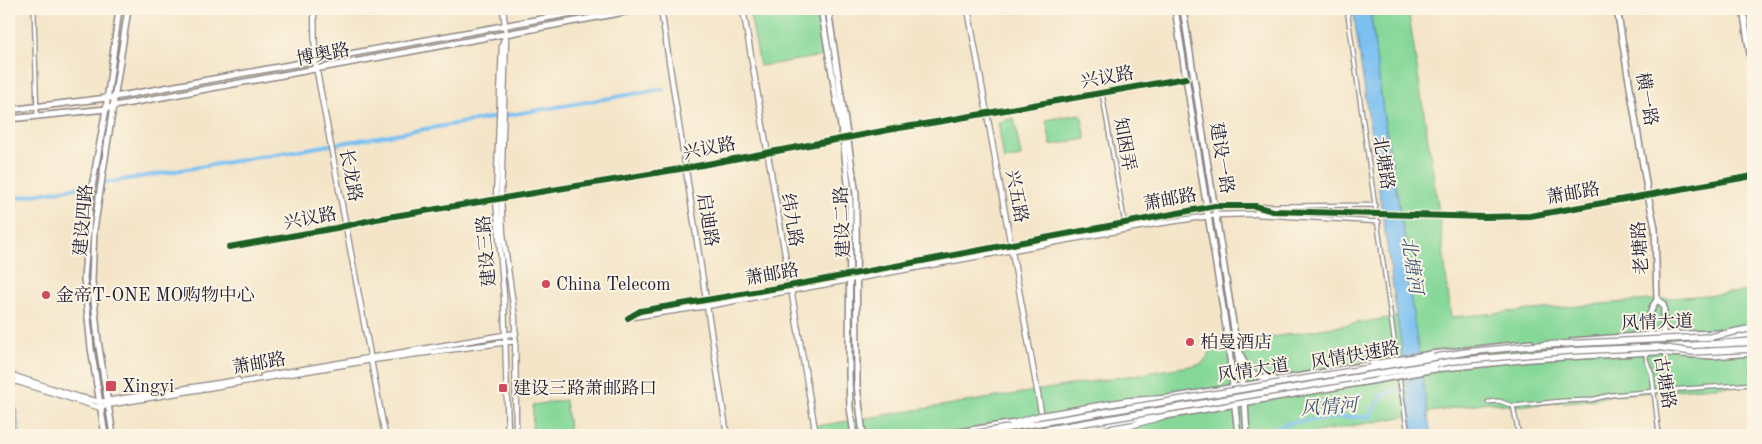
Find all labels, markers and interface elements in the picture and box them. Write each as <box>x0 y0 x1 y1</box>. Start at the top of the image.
street label: 博奥路 <box>295 39 351 69</box>
street label: 兴议路 <box>1079 62 1135 92</box>
street label: 横一路 <box>1632 71 1662 127</box>
street label: 知困弄 <box>1110 116 1140 172</box>
street label: 建设一路 <box>1206 121 1238 195</box>
street label: 兴议路 <box>681 133 737 163</box>
street label: 北塘路 <box>1370 135 1398 191</box>
street label: 长龙路 <box>336 147 366 203</box>
street label: 兴五路 <box>1002 168 1032 224</box>
street label: 萧邮路 <box>1545 178 1601 208</box>
street label: 建设四路 <box>70 183 96 257</box>
street label: 萧邮路 <box>1142 184 1198 214</box>
street label: 建设二路 <box>831 186 853 258</box>
street label: 启迪路 <box>694 192 722 248</box>
street label: 纬九路 <box>777 192 807 248</box>
street label: 兴议路 <box>282 203 338 233</box>
street label: 建设三路 <box>473 214 499 288</box>
street label: 老塘路 <box>1628 220 1652 276</box>
water label: 北塘河 <box>1397 235 1427 298</box>
street label: 萧邮路 <box>744 259 800 289</box>
place label: China Telecom <box>556 276 670 294</box>
marker: China Telecom <box>540 278 552 290</box>
place label: 金帝T-ONE MO购物中心 <box>56 285 255 305</box>
marker: 金帝T-ONE MO购物中心 <box>40 289 52 301</box>
street label: 风情大道 <box>1621 311 1693 333</box>
place label: 柏曼酒店 <box>1200 332 1272 352</box>
marker: 柏曼酒店 <box>1184 336 1196 348</box>
street label: 风情快速路 <box>1309 337 1401 373</box>
street label: 萧邮路 <box>231 348 287 378</box>
street label: 风情大道 <box>1216 354 1290 386</box>
street label: 古塘路 <box>1650 354 1680 410</box>
place label: Xingyi <box>122 378 174 396</box>
place label: 建设三路萧邮路口 <box>513 378 657 398</box>
marker: Xingyi <box>104 379 118 393</box>
marker: 建设三路萧邮路口 <box>497 382 509 394</box>
water label: 风情河 <box>1300 395 1361 420</box>

